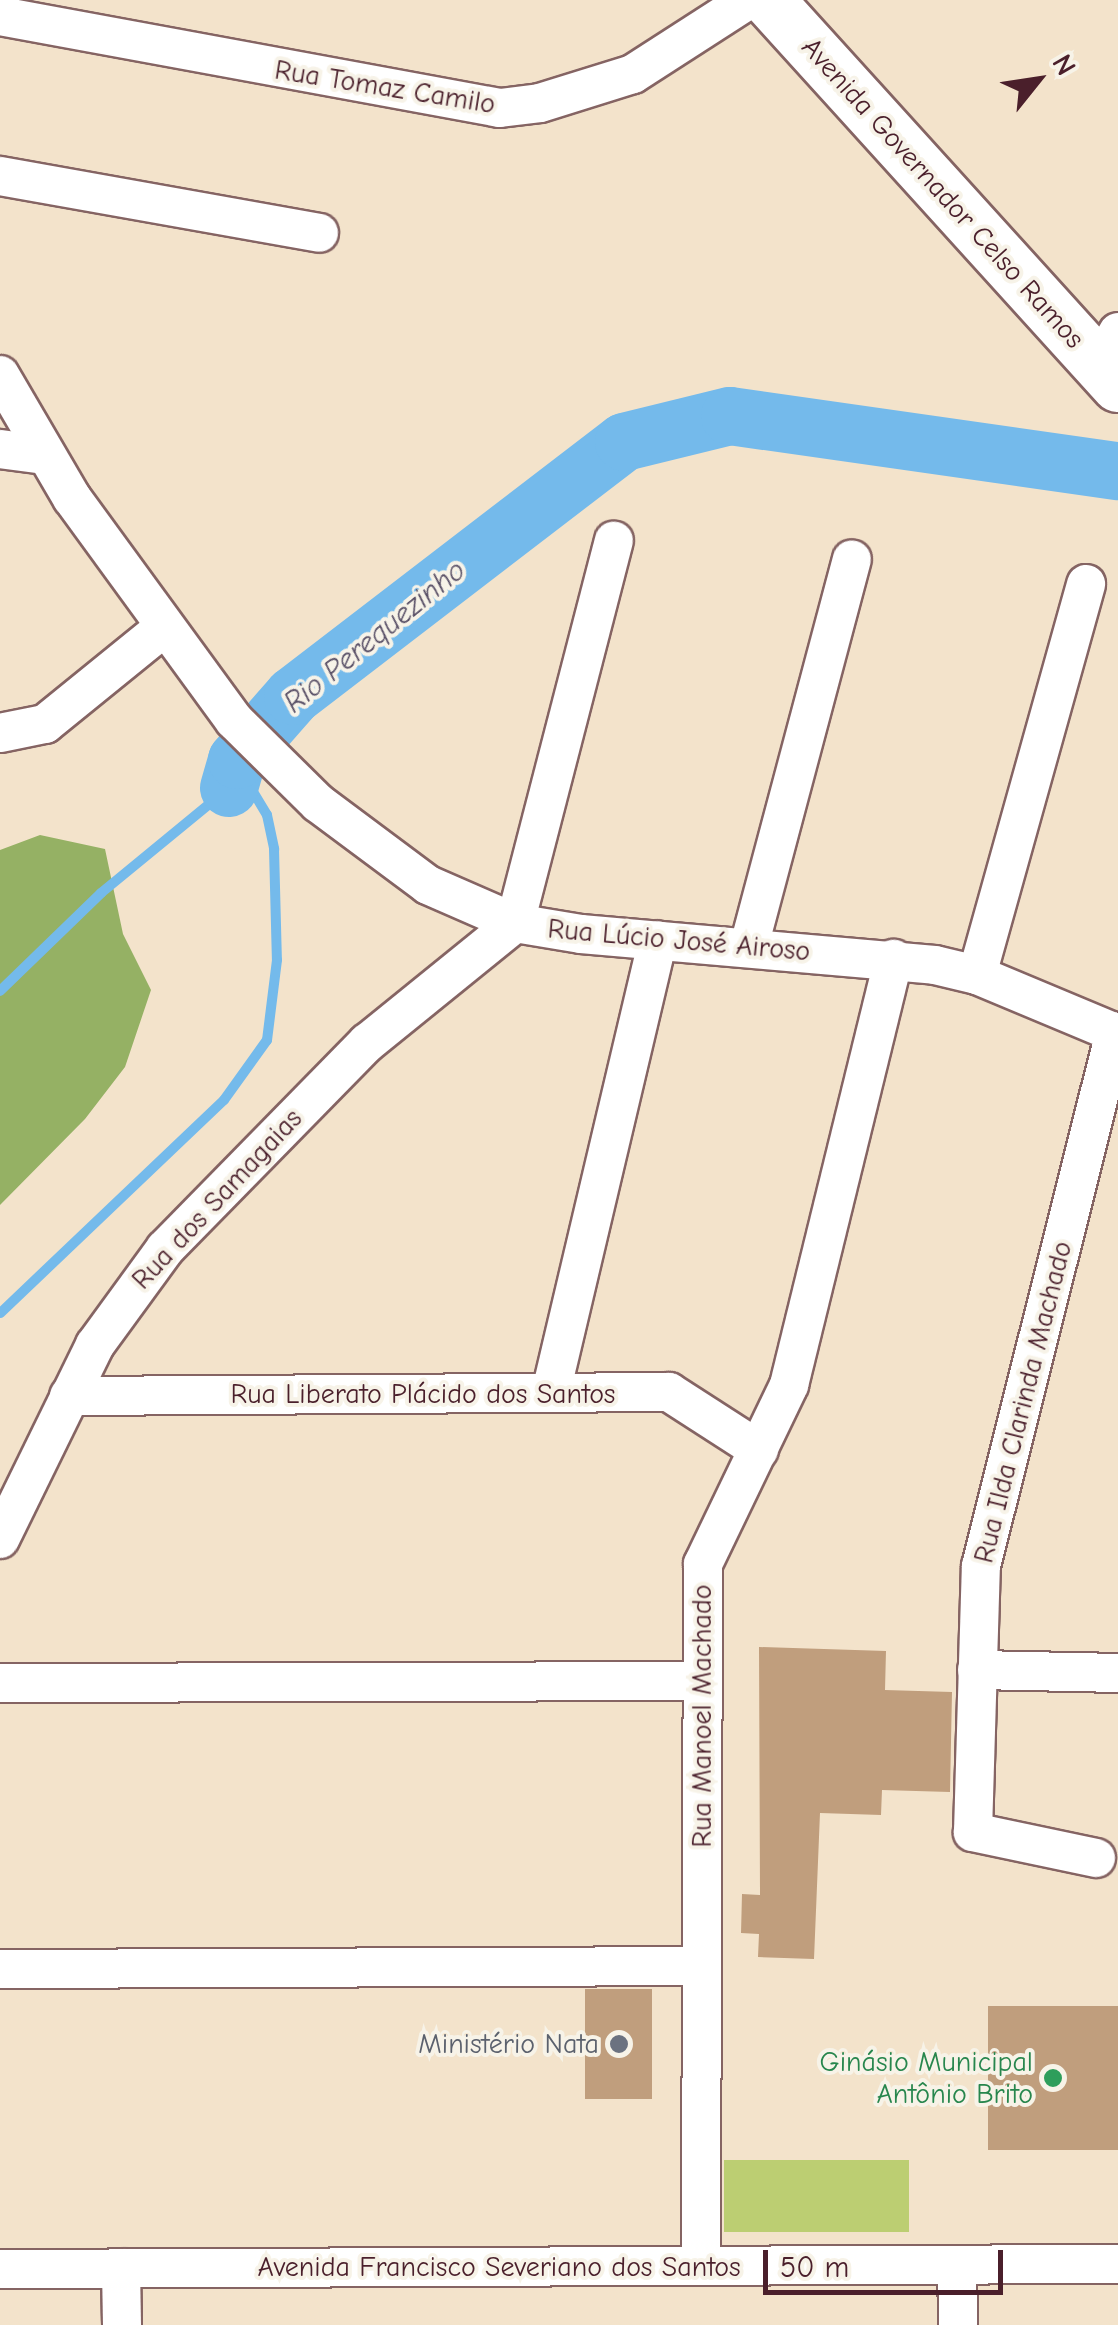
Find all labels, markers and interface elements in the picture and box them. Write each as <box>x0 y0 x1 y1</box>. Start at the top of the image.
north arrow <box>988 30 1088 130</box>
street label: Avenida Governador Celso Ramos <box>795 31 1091 355</box>
text: N <box>1046 49 1082 81</box>
street label: Rua Tomaz Camilo <box>272 53 498 121</box>
water label: Rio Perequezinho <box>277 553 473 721</box>
street label: Rua Lúcio José Airoso <box>546 912 812 968</box>
street label: Rua dos Samagaias <box>125 1102 309 1296</box>
street label: Rua Ilda Clarinda Machado <box>967 1238 1079 1566</box>
street label: Rua Liberato Plácido dos Santos <box>231 1377 615 1411</box>
street label: Rua Manoel Machado <box>685 1584 719 1848</box>
place label: Ministério Nata <box>418 2027 599 2061</box>
marker: Ministério Nata <box>608 2033 630 2055</box>
place label: Ginásio Municipal Antônio Brito <box>820 2045 1033 2111</box>
marker: Ginásio Municipal Antônio Brito <box>1042 2067 1064 2089</box>
scale bar <box>768 2230 1008 2292</box>
street label: Avenida Francisco Severiano dos Santos <box>257 2250 741 2284</box>
text: 50 m <box>780 2250 849 2285</box>

